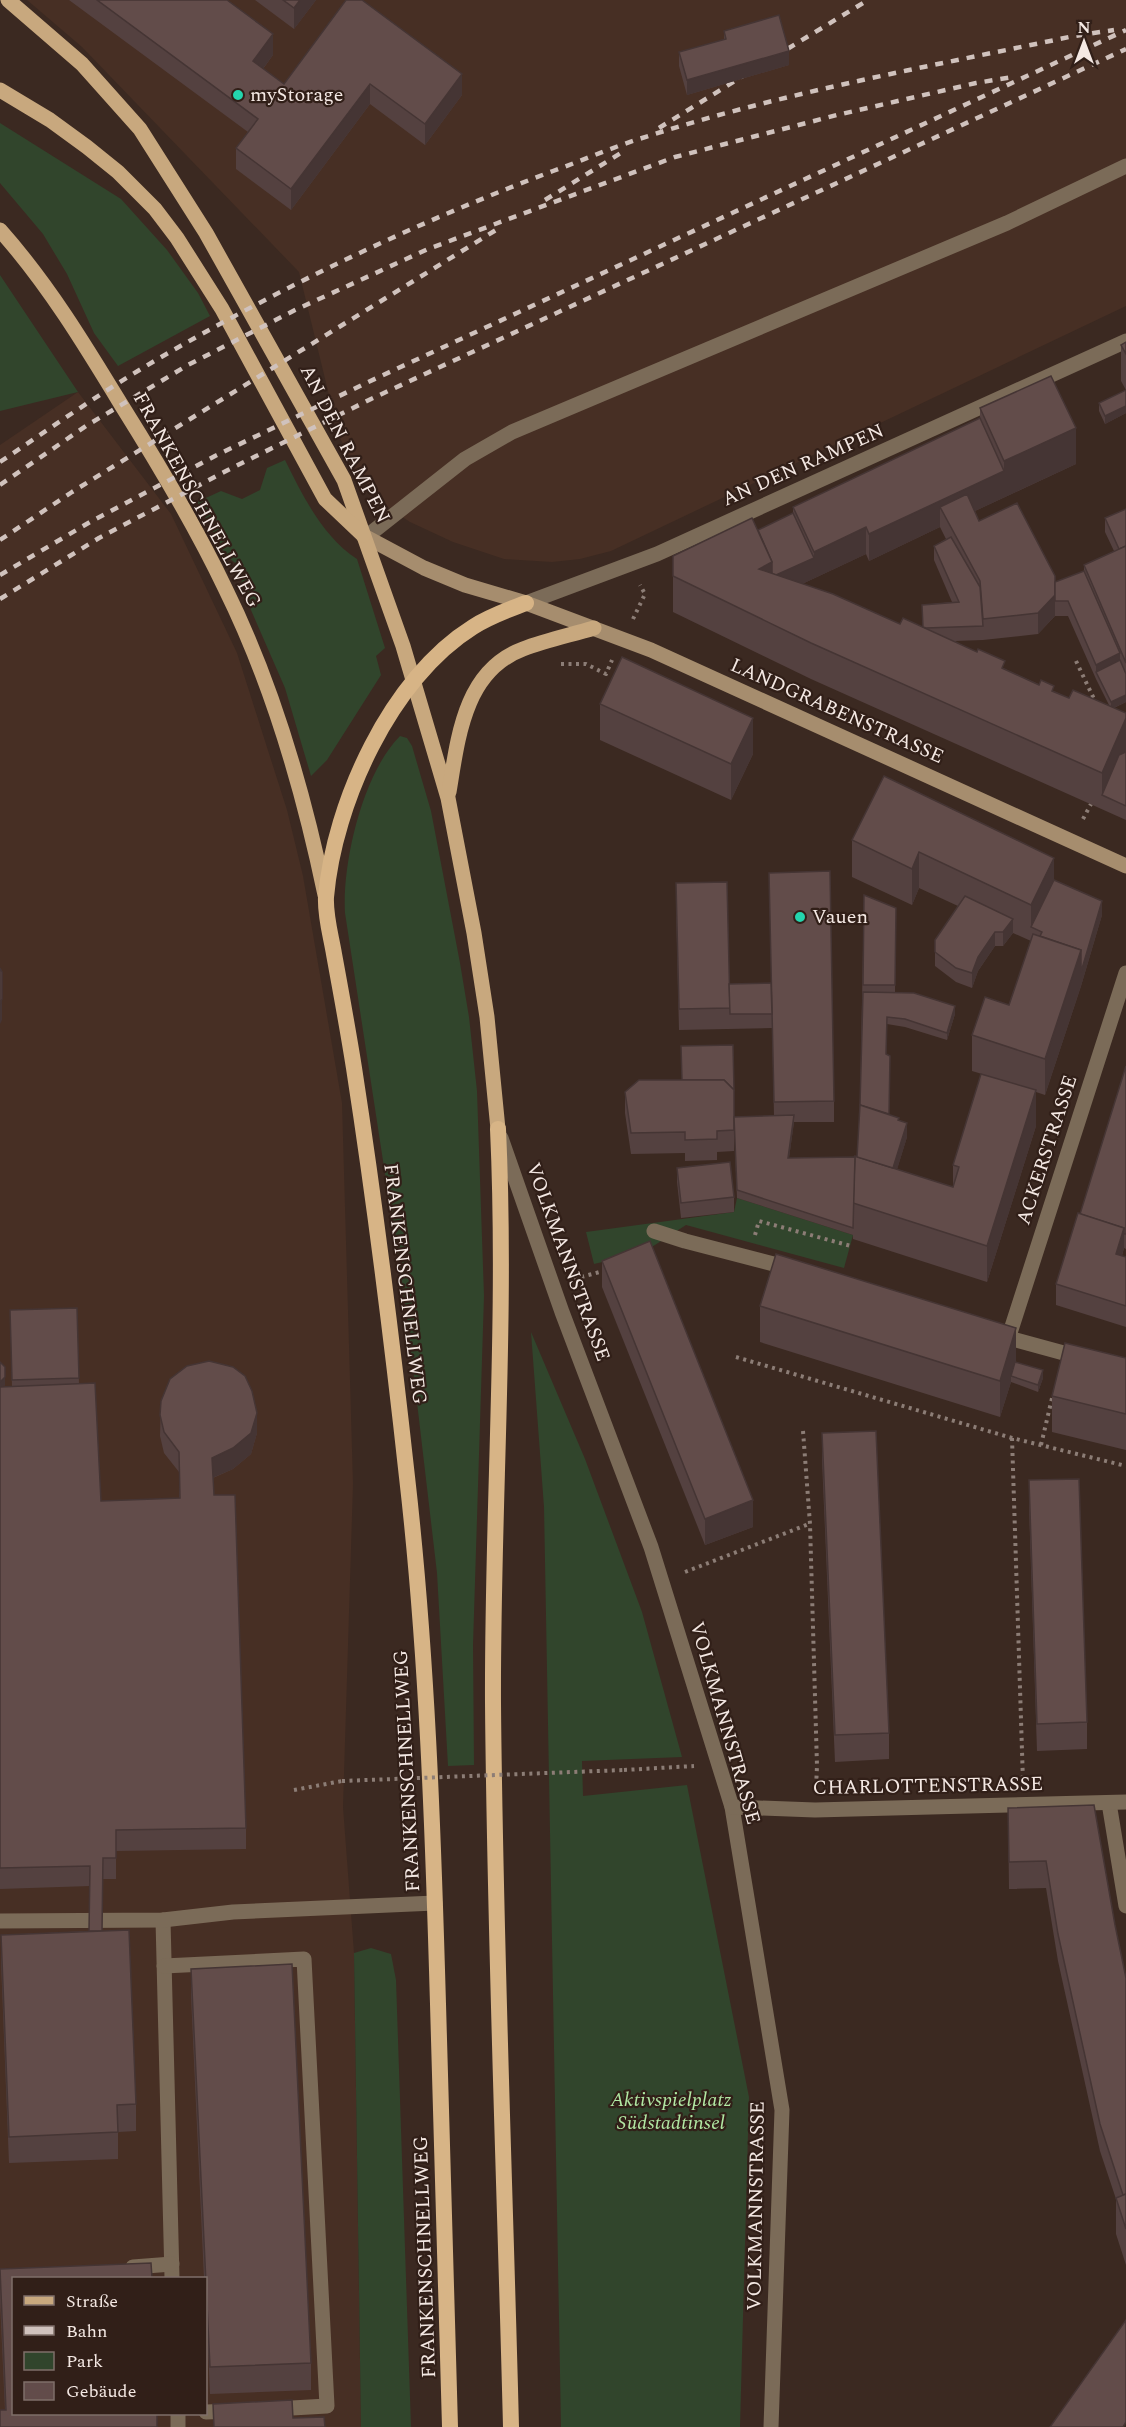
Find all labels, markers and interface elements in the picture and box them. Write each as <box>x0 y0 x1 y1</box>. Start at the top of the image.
north arrow <box>1054 12 1114 72</box>
text: N <box>1077 16 1091 40</box>
place label: myStorage <box>250 80 344 110</box>
marker: myStorage <box>231 88 245 102</box>
street label: AN DEN RAMPEN <box>292 359 398 529</box>
street label: FRANKENSCHNELLWEG <box>125 387 269 613</box>
street label: AN DEN RAMPEN <box>717 416 889 514</box>
street label: LANDGRABENSTRASSE <box>725 650 949 772</box>
place label: Vauen <box>812 902 868 932</box>
marker: Vauen <box>793 910 807 924</box>
street label: ACKERSTRASSE <box>1009 1071 1085 1229</box>
street label: VOLKMANNSTRASSE <box>518 1158 618 1366</box>
street label: FRANKENSCHNELLWEG <box>375 1162 435 1406</box>
street label: VOLKMANNSTRASSE <box>682 1618 768 1828</box>
street label: FRANKENSCHNELLWEG <box>386 1649 428 1893</box>
street label: CHARLOTTENSTRASSE <box>813 1769 1043 1803</box>
park label: Aktivspielplatz Südstadtinsel <box>609 2085 732 2138</box>
street label: VOLKMANNSTRASSE <box>739 2101 773 2311</box>
street label: FRANKENSCHNELLWEG <box>406 2135 444 2379</box>
legend <box>12 2277 207 2415</box>
text: Straße <box>66 2288 118 2315</box>
text: Bahn <box>66 2318 108 2345</box>
text: Park <box>66 2348 103 2375</box>
text: Gebäude <box>66 2378 136 2405</box>

